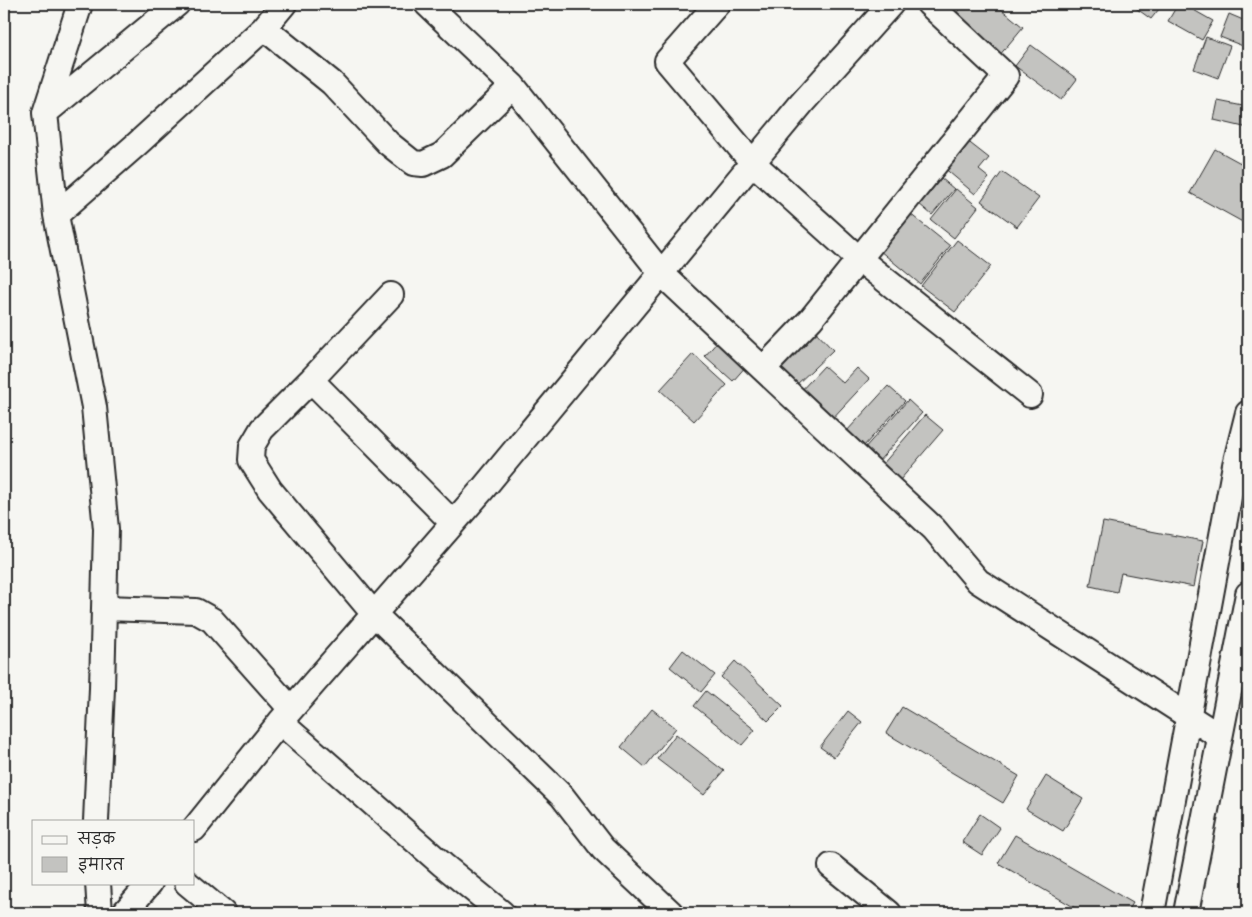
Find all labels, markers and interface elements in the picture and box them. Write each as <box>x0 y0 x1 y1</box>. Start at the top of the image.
legend <box>32 820 195 884</box>
text: सड़क <box>77 830 116 849</box>
text: इमारत <box>78 856 125 874</box>

